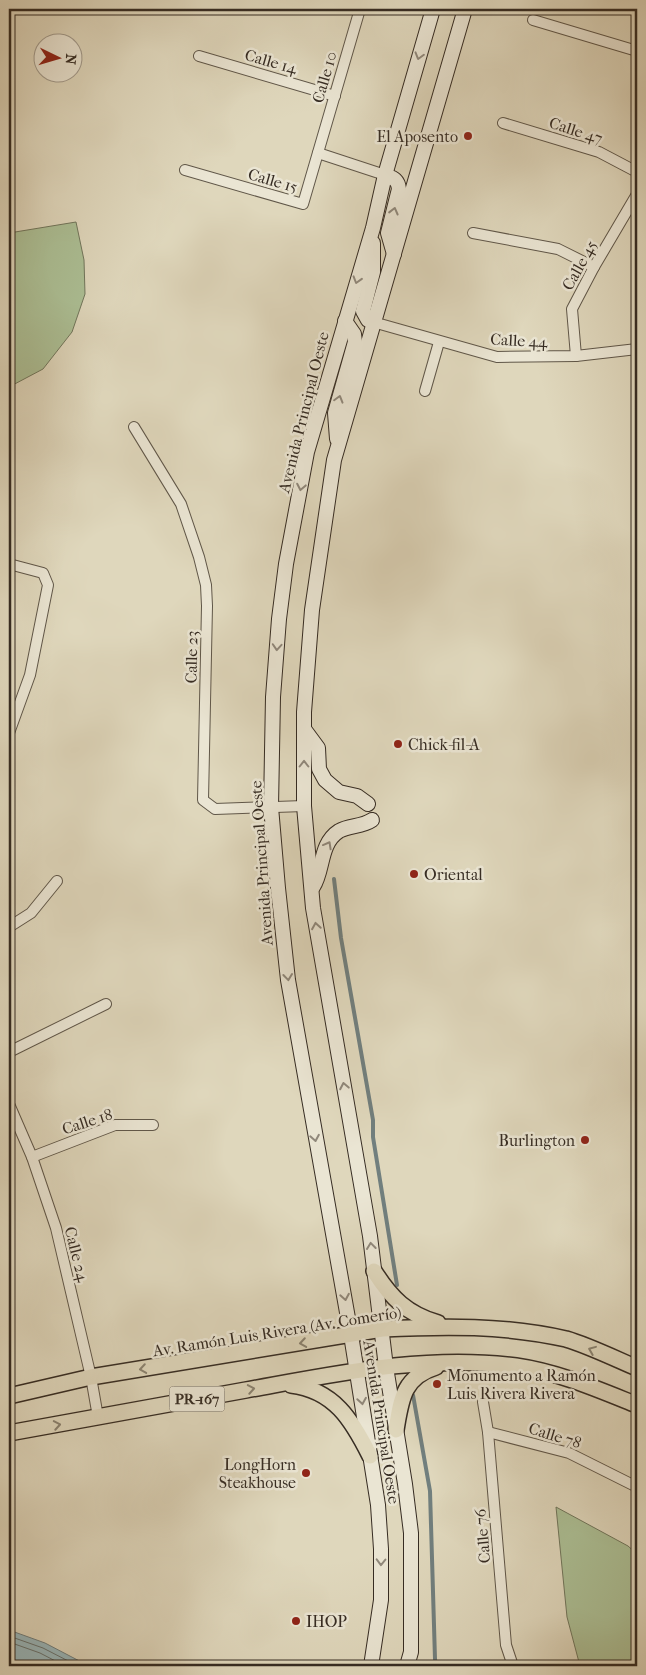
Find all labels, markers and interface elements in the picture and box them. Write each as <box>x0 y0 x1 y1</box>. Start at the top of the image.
north arrow <box>32 32 82 82</box>
street label: Calle 14 <box>243 45 300 78</box>
street label: Calle 10 <box>308 49 341 105</box>
one-way arrow <box>415 51 425 59</box>
text: N <box>61 53 79 65</box>
street label: Calle 47 <box>547 113 605 148</box>
place label: El Aposento <box>376 127 458 146</box>
marker: El Aposento <box>462 130 474 142</box>
street label: Calle 15 <box>246 164 300 197</box>
one-way arrow <box>388 206 399 215</box>
street label: Calle 45 <box>558 237 601 294</box>
one-way arrow <box>353 275 363 283</box>
street label: Avenida Principal Oeste <box>274 330 333 496</box>
street label: Calle 44 <box>490 330 549 352</box>
one-way arrow <box>333 395 344 404</box>
one-way arrow <box>296 482 306 491</box>
street label: Calle 23 <box>182 630 201 684</box>
one-way arrow <box>272 644 283 652</box>
place label: Chick-fil-A <box>408 735 480 754</box>
marker: Chick-fil-A <box>392 738 404 750</box>
one-way arrow <box>299 760 309 768</box>
street label: Avenida Principal Oeste <box>246 780 277 947</box>
one-way arrow <box>322 841 332 850</box>
place label: Oriental <box>424 865 483 884</box>
marker: Oriental <box>408 868 420 880</box>
one-way arrow <box>311 922 322 930</box>
one-way arrow <box>282 974 293 982</box>
one-way arrow <box>339 1082 349 1090</box>
street label: Calle 18 <box>59 1104 115 1139</box>
place label: Burlington <box>499 1131 576 1150</box>
one-way arrow <box>310 1133 320 1142</box>
marker: Burlington <box>579 1134 591 1146</box>
street label: Calle 24 <box>61 1225 93 1284</box>
one-way arrow <box>366 1242 377 1250</box>
one-way arrow <box>339 1293 349 1302</box>
street label: Av. Ramón Luis Rivera (Av. Comerío) <box>150 1302 403 1361</box>
one-way arrow <box>299 1338 308 1348</box>
street label: Avenida Principal Oeste <box>359 1338 404 1505</box>
one-way arrow <box>588 1345 597 1356</box>
one-way arrow <box>138 1363 146 1374</box>
place label: Monumento a Ramón Luis Rivera Rivera <box>447 1366 597 1403</box>
marker: Monumento a Ramón Luis Rivera Rivera <box>431 1378 443 1390</box>
one-way arrow <box>247 1384 255 1395</box>
road number: PR-167 <box>170 1386 224 1412</box>
one-way arrow <box>356 1396 366 1405</box>
street label: Calle 78 <box>526 1418 583 1452</box>
one-way arrow <box>52 1420 61 1430</box>
place label: LongHorn Steakhouse <box>219 1455 297 1492</box>
marker: LongHorn Steakhouse <box>300 1467 312 1479</box>
street label: Calle 76 <box>471 1508 494 1564</box>
one-way arrow <box>376 1558 386 1566</box>
place label: IHOP <box>306 1612 347 1631</box>
marker: IHOP <box>290 1615 302 1627</box>

